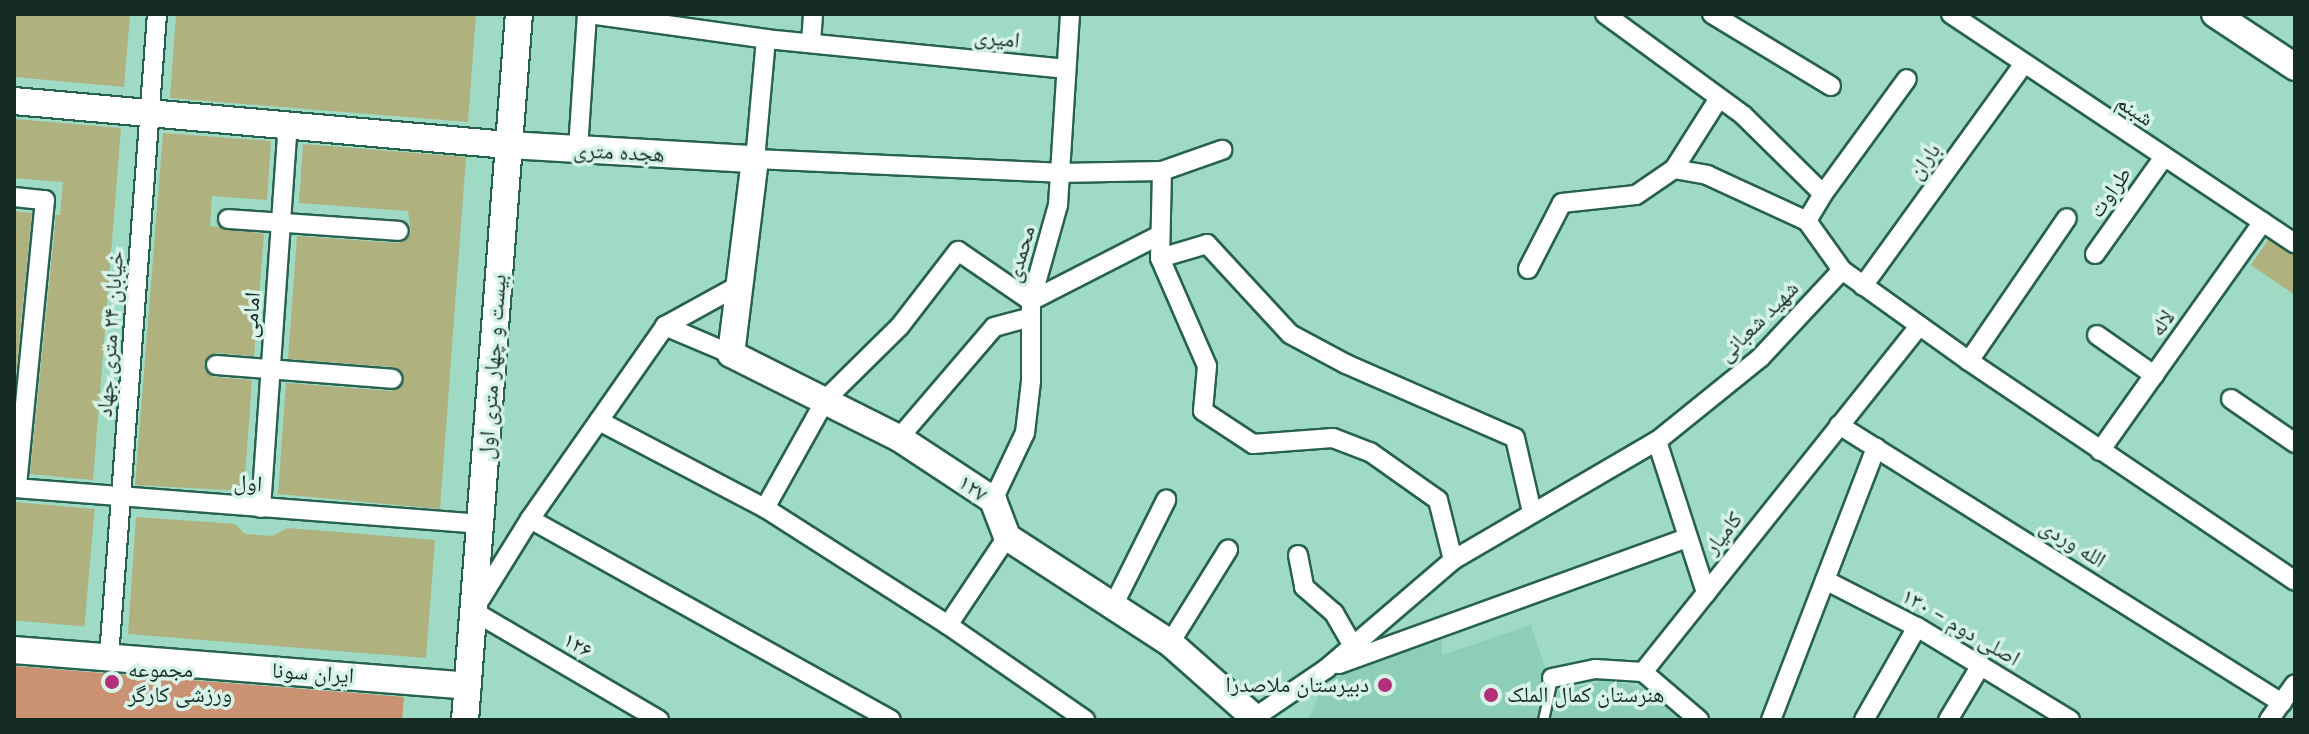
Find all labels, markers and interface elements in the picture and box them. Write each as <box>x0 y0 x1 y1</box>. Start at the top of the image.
street label: امیری <box>973 22 1021 54</box>
street label: شبنم <box>2111 88 2159 132</box>
street label: هجده متری <box>573 136 665 168</box>
street label: باران <box>1902 138 1946 184</box>
street label: طراوت <box>2083 162 2137 222</box>
street label: محمدی <box>999 223 1041 285</box>
street label: خیابان ۲۴ متری جهاد <box>91 250 129 418</box>
street label: بیست و چهار متری اول <box>472 273 512 461</box>
street label: شهید شعبانی <box>1712 275 1804 367</box>
street label: امامی <box>236 291 266 339</box>
street label: لاله <box>2144 305 2180 341</box>
street label: اول <box>233 469 263 497</box>
street label: ۱۲۷ <box>953 469 993 507</box>
street label: کامیار <box>1698 506 1748 560</box>
street label: الله وردی <box>2035 513 2111 573</box>
street label: اصلی دوم - ۱۳۰ <box>1897 582 2025 672</box>
street label: ۱۲۶ <box>559 626 597 664</box>
place label: مجموعه ورزشی کارگر <box>128 656 232 708</box>
street label: ایران سونا <box>271 657 355 689</box>
place label: دبیرستان ملاصدرا <box>1225 672 1369 698</box>
marker: مجموعه ورزشی کارگر <box>103 673 121 691</box>
marker: دبیرستان ملاصدرا <box>1376 676 1394 694</box>
place label: هنرستان کمال الملک <box>1507 682 1664 708</box>
marker: هنرستان کمال الملک <box>1482 686 1500 704</box>

